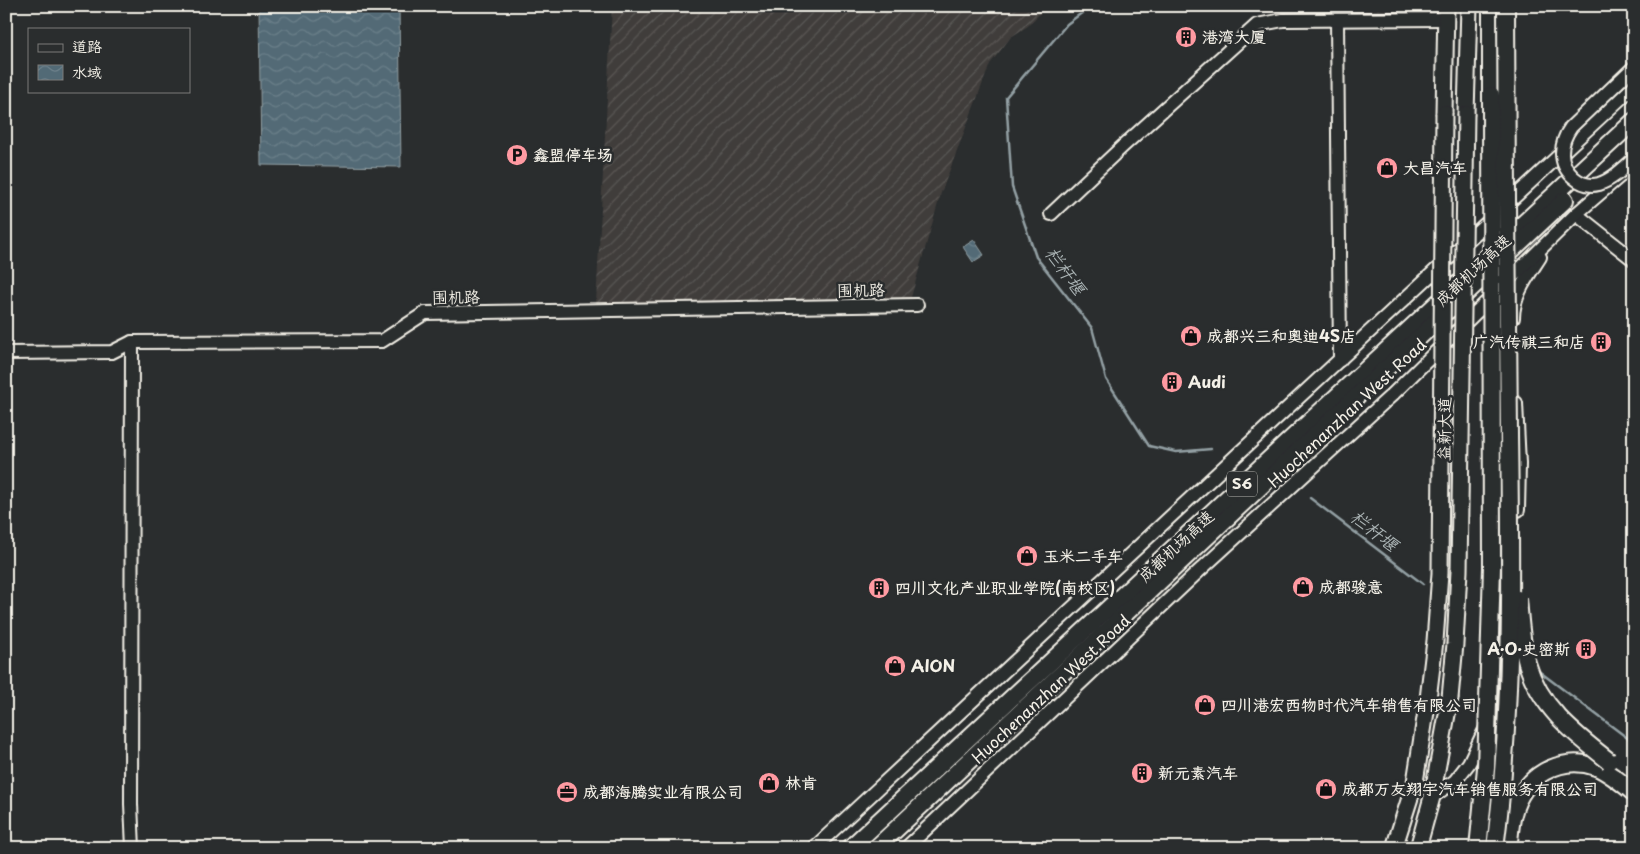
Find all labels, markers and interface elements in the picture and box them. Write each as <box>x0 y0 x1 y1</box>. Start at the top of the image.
place label: 港湾大厦 <box>1202 24 1266 48</box>
building icon: 港湾大厦 <box>1174 25 1198 49</box>
legend <box>28 28 190 92</box>
text: 道路 <box>72 34 102 57</box>
text: 水域 <box>72 60 102 83</box>
place label: 鑫盟停车场 <box>533 142 613 166</box>
parking icon: 鑫盟停车场 <box>505 143 529 167</box>
place label: 大昌汽车 <box>1403 155 1467 179</box>
shop icon: 大昌汽车 <box>1375 156 1399 180</box>
street label: 成都机场高速 <box>1429 228 1516 311</box>
water label: 栏杆堰 <box>1039 240 1094 302</box>
street label: 围机路 <box>837 277 885 301</box>
street label: 围机路 <box>432 284 480 308</box>
place label: 成都兴三和奥迪4S店 <box>1207 323 1356 347</box>
shop icon: 成都兴三和奥迪4S店 <box>1179 324 1203 348</box>
place label: 广汽传祺三和店 <box>1473 329 1585 353</box>
building icon: 广汽传祺三和店 <box>1589 330 1613 354</box>
street label: Huochenanzhan West Road <box>1262 332 1431 492</box>
place label: Audi <box>1188 369 1226 393</box>
building icon: Audi <box>1160 370 1184 394</box>
street label: 益新大道 <box>1430 397 1456 461</box>
road number: S6 <box>1227 472 1257 496</box>
water label: 栏杆堰 <box>1345 503 1406 558</box>
street label: 成都机场高速 <box>1132 504 1219 587</box>
place label: 玉米二手车 <box>1043 543 1123 567</box>
shop icon: 玉米二手车 <box>1015 544 1039 568</box>
place label: 成都骏意 <box>1319 574 1383 598</box>
place label: 四川文化产业职业学院(南校区) <box>895 575 1115 599</box>
shop icon: 成都骏意 <box>1291 575 1315 599</box>
building icon: 四川文化产业职业学院(南校区) <box>867 576 891 600</box>
street label: Huochenanzhan West Road <box>966 608 1135 768</box>
place label: A·O·史密斯 <box>1488 636 1570 660</box>
building icon: A·O·史密斯 <box>1574 637 1598 661</box>
place label: AION <box>911 653 955 677</box>
shop icon: AION <box>883 654 907 678</box>
place label: 四川港宏西物时代汽车销售有限公司 <box>1221 692 1477 716</box>
shop icon: 四川港宏西物时代汽车销售有限公司 <box>1193 693 1217 717</box>
place label: 新元素汽车 <box>1158 760 1238 784</box>
building icon: 新元素汽车 <box>1130 761 1154 785</box>
place label: 林肯 <box>785 770 817 794</box>
shop icon: 林肯 <box>757 771 781 795</box>
place label: 成都万友翔宇汽车销售服务有限公司 <box>1342 776 1598 800</box>
shop icon: 成都万友翔宇汽车销售服务有限公司 <box>1314 777 1338 801</box>
place label: 成都海腾实业有限公司 <box>583 779 743 803</box>
office icon: 成都海腾实业有限公司 <box>555 780 579 804</box>

